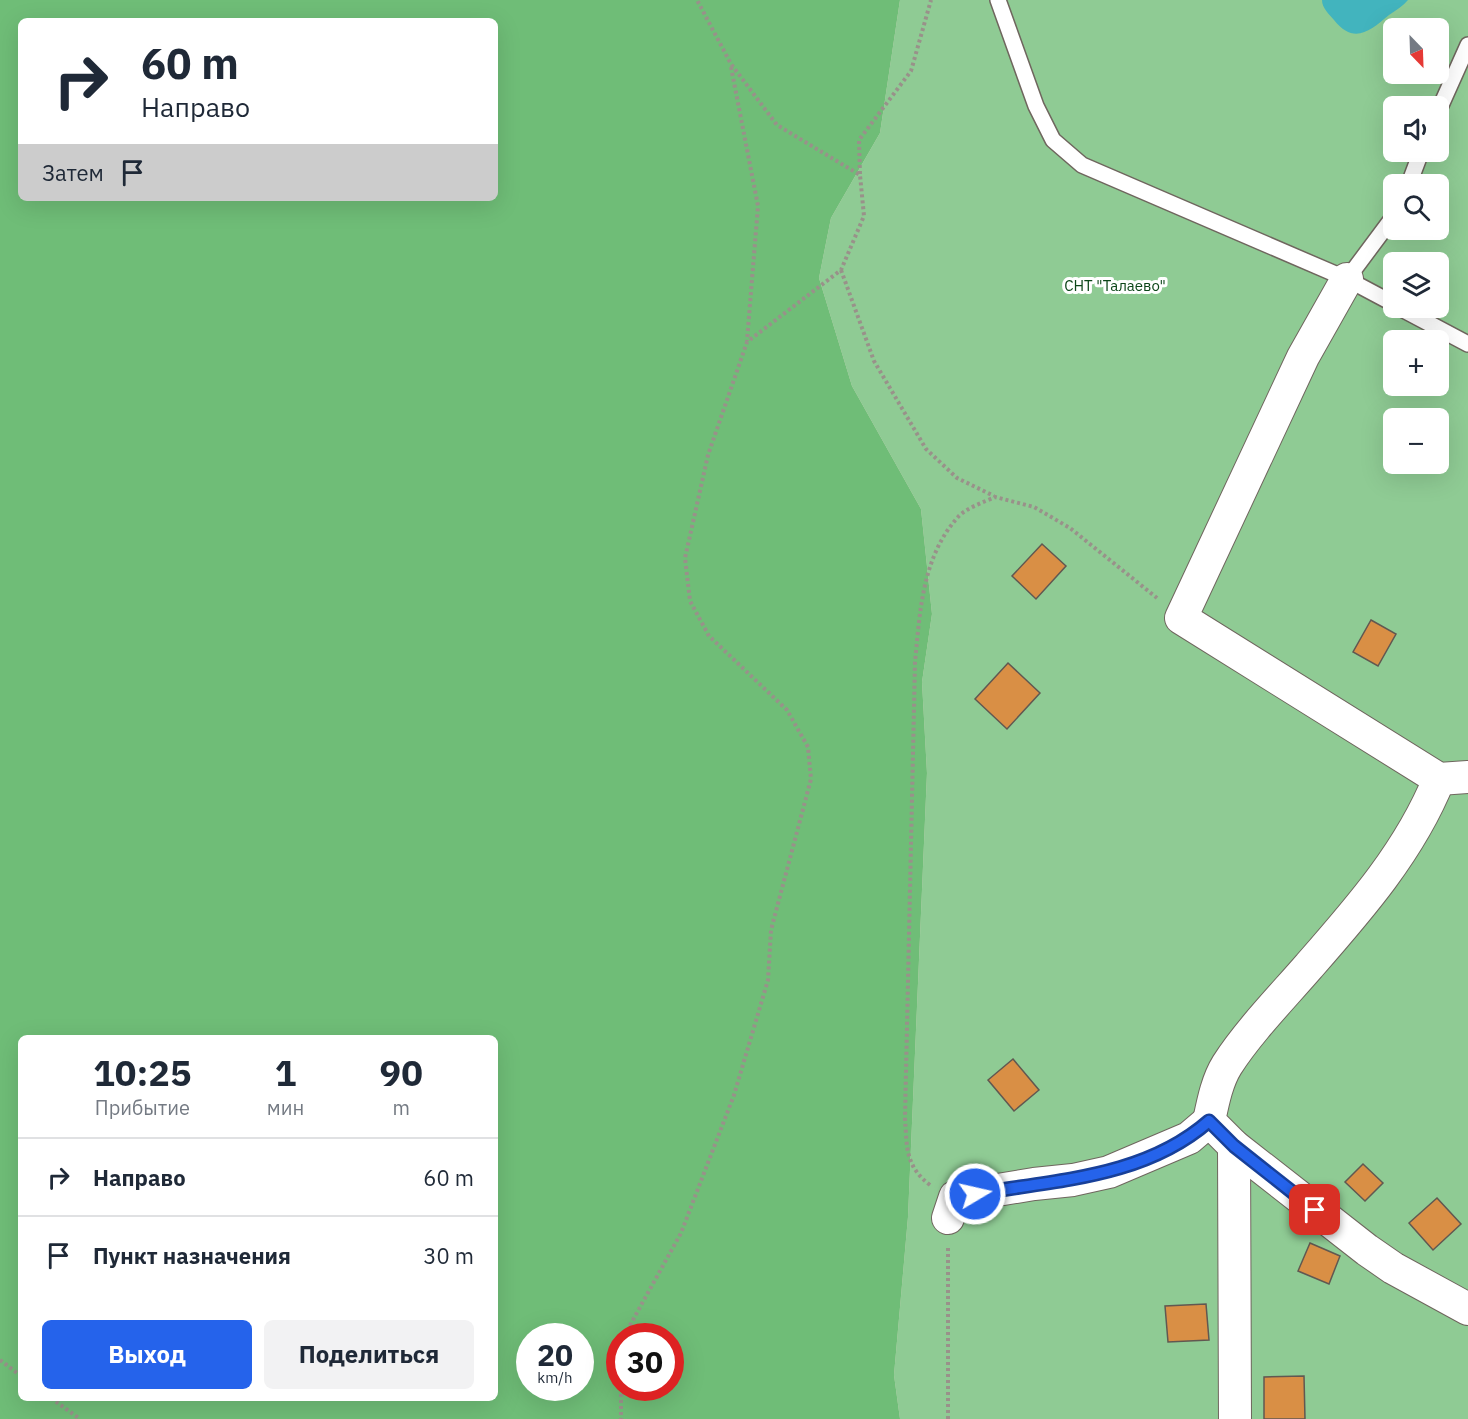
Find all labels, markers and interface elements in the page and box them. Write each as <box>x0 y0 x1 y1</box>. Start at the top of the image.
north arrow <box>1383 18 1449 84</box>
map controls <box>1383 18 1449 474</box>
text: 60 m <box>141 36 239 91</box>
icon: right <box>42 42 120 120</box>
text: Направо <box>141 89 250 124</box>
button: sound <box>1383 96 1449 162</box>
icon: arrive <box>116 156 149 189</box>
text: Затем <box>42 158 104 187</box>
button: search <box>1383 174 1449 240</box>
button: layers <box>1383 252 1449 318</box>
park label: СНТ "Талаево" <box>1064 276 1166 295</box>
button: + <box>1383 330 1449 396</box>
button: − <box>1383 408 1449 474</box>
text: 10:25 <box>93 1049 192 1096</box>
text: 1 <box>275 1049 296 1096</box>
text: 90 <box>380 1049 423 1096</box>
text: Прибытие <box>95 1094 190 1121</box>
text: мин <box>267 1094 304 1121</box>
text: m <box>392 1094 410 1121</box>
icon: right <box>42 1161 75 1194</box>
position arrow <box>943 1162 1007 1226</box>
text: Направо <box>93 1163 186 1192</box>
text: 60 m <box>423 1163 474 1192</box>
pin <box>1289 1184 1340 1235</box>
icon: arrive <box>1298 1193 1331 1226</box>
icon: arrive <box>42 1239 75 1272</box>
text: Пункт назначения <box>93 1241 291 1270</box>
text: 30 m <box>423 1241 474 1270</box>
button: Выход <box>42 1320 252 1389</box>
button: Поделиться <box>264 1320 474 1389</box>
speed limit sign: 30 <box>606 1323 684 1401</box>
text: 20 <box>537 1335 573 1374</box>
text: km/h <box>537 1368 573 1387</box>

